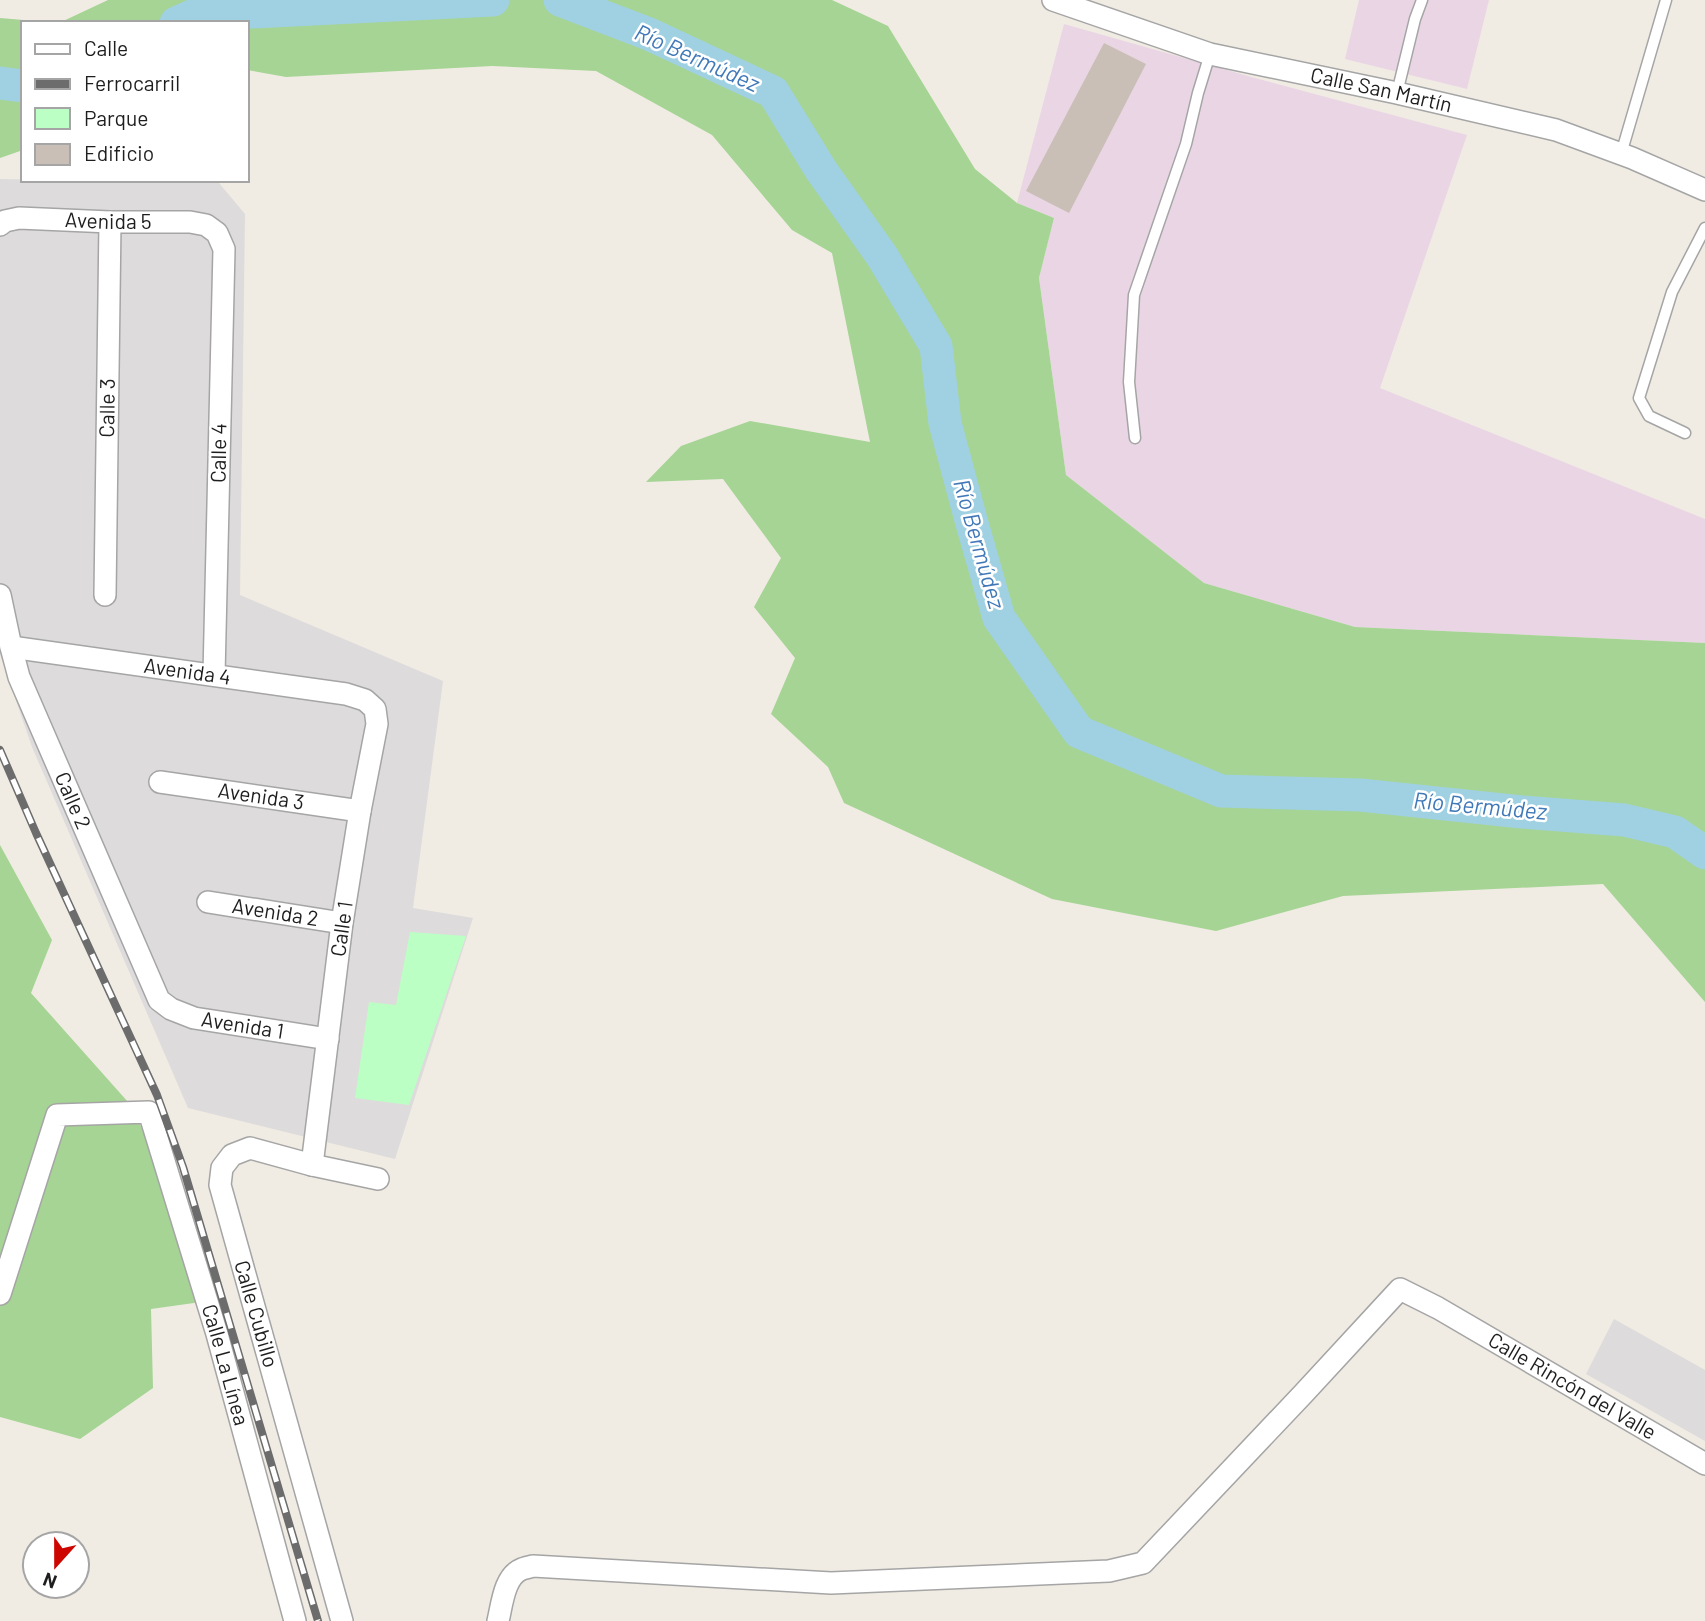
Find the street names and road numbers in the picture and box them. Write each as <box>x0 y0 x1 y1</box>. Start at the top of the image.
street label: Calle San Martín <box>1309 61 1455 116</box>
street label: Avenida 5 <box>64 206 152 233</box>
street label: Calle 3 <box>93 378 119 438</box>
street label: Calle 4 <box>204 423 231 483</box>
street label: Avenida 4 <box>142 652 233 689</box>
street label: Calle 2 <box>51 768 97 832</box>
street label: Avenida 3 <box>216 777 306 814</box>
street label: Avenida 2 <box>230 892 321 930</box>
street label: Calle 1 <box>324 899 357 958</box>
street label: Avenida 1 <box>200 1005 286 1043</box>
street label: Calle Cubillo <box>230 1257 285 1370</box>
street label: Calle La Línea <box>198 1301 255 1428</box>
street label: Calle Rincón del Valle <box>1484 1326 1661 1444</box>

